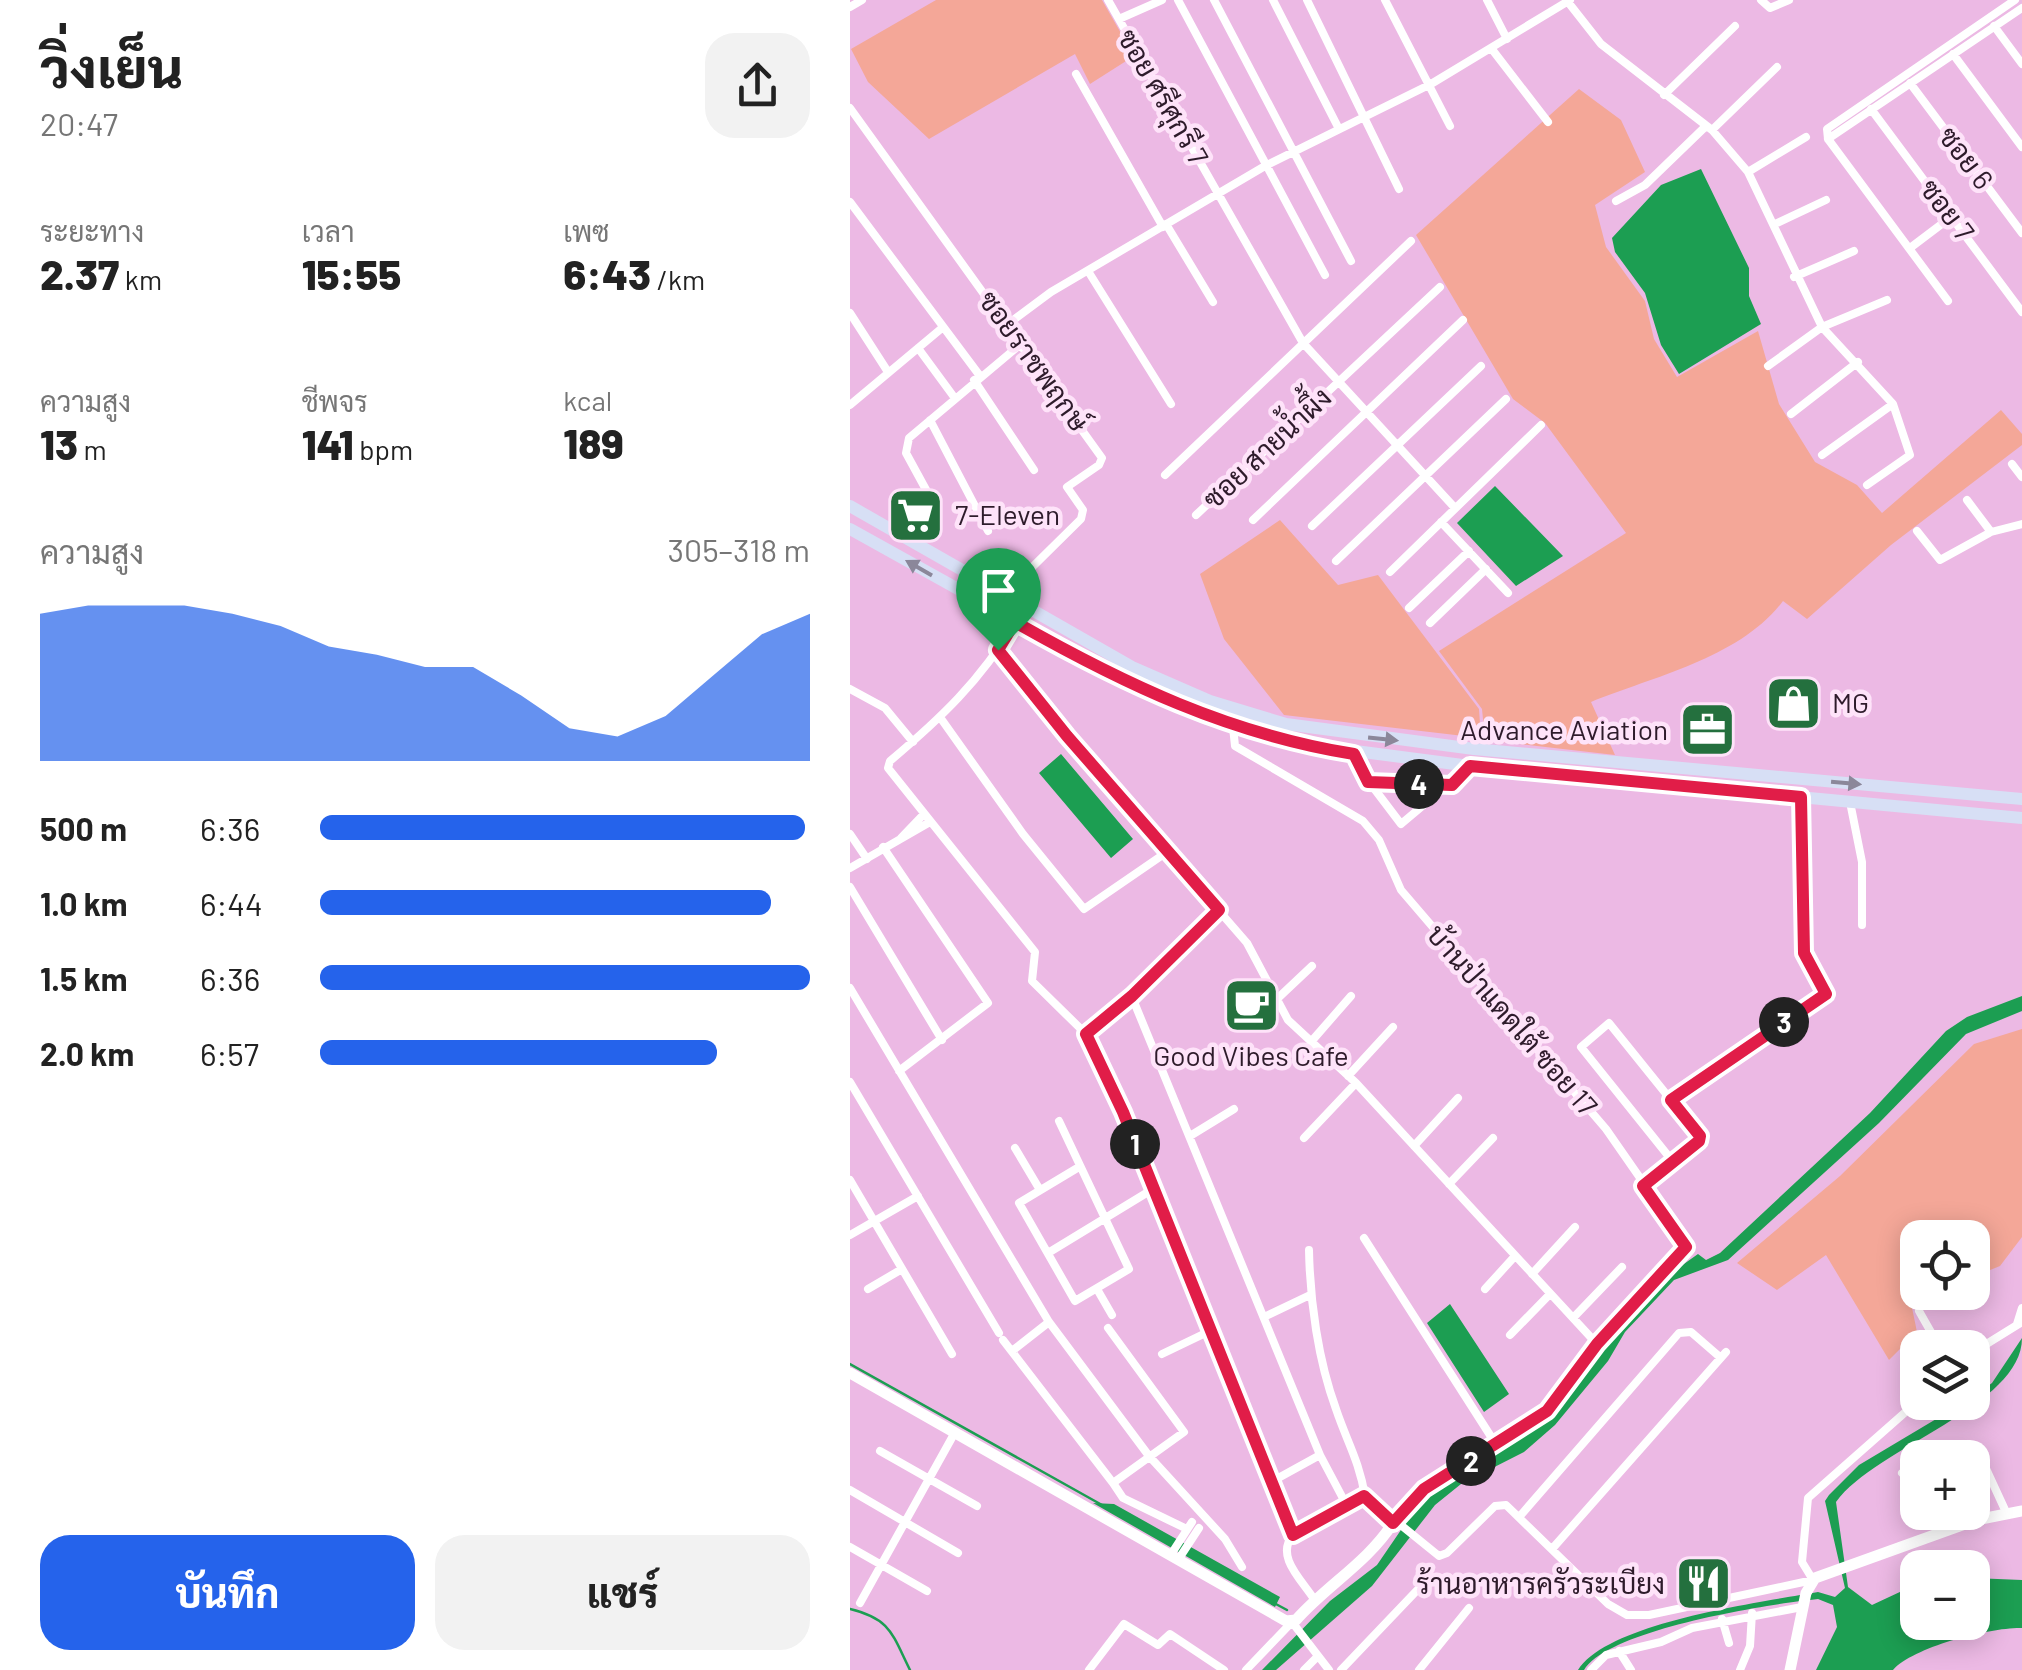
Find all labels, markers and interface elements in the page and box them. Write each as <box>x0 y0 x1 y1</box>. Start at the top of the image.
street label: ซอย ศรีศุกรี 7 <box>1108 23 1216 172</box>
text: วิ่งเย็น <box>40 33 184 99</box>
button: share <box>705 33 810 138</box>
text: 20:47 <box>40 104 118 142</box>
street label: ซอย 6 <box>1932 119 2001 195</box>
street label: ซอย 7 <box>1914 172 1982 247</box>
text: ระยะทาง <box>40 214 144 248</box>
text: เวลา <box>302 214 355 248</box>
text: เพซ <box>563 214 609 248</box>
text: 2.37 <box>40 248 119 298</box>
text: 15:55 <box>302 248 401 298</box>
text: 6:43 <box>563 248 651 298</box>
text: km <box>119 262 162 296</box>
text: /km <box>651 262 705 296</box>
street label: ซอยราชพฤกษ์ <box>971 283 1099 439</box>
street label: ซอย สายน้ำผึ้ง <box>1191 375 1337 515</box>
text: kcal <box>563 383 612 417</box>
text: ความสูง <box>40 384 131 418</box>
text: ชีพจร <box>302 384 368 418</box>
text: 189 <box>563 417 624 467</box>
text: 13 <box>40 418 78 468</box>
text: 141 <box>302 418 354 468</box>
text: m <box>78 432 107 466</box>
text: bpm <box>354 432 413 466</box>
supermarket icon: 7-Eleven <box>886 485 946 545</box>
place label: 7-Eleven <box>955 497 1060 531</box>
text: 305–318 m <box>668 530 810 568</box>
text: ความสูง <box>40 532 144 570</box>
pin <box>956 548 1041 651</box>
one-way arrow <box>905 560 934 577</box>
icon: arrive <box>971 563 1026 618</box>
shop icon: MG <box>1763 673 1823 733</box>
place label: MG <box>1832 685 1869 719</box>
office icon: Advance Aviation <box>1677 700 1737 760</box>
place label: Advance Aviation <box>1460 712 1668 746</box>
one-way arrow <box>1367 731 1399 747</box>
pin: 4 <box>1394 759 1444 809</box>
text: 4 <box>1411 767 1427 801</box>
one-way arrow <box>1830 775 1862 791</box>
text: 500 m <box>40 809 127 847</box>
text: 6:36 <box>200 809 260 847</box>
text: 1.0 km <box>40 884 128 922</box>
text: 6:44 <box>200 884 263 922</box>
street label: บ้านป่าแดดใต้ ซอย 17 <box>1420 916 1606 1122</box>
text: 1.5 km <box>40 959 127 997</box>
text: 6:36 <box>200 959 260 997</box>
cafe icon: Good Vibes Cafe <box>1221 975 1281 1035</box>
pin: 3 <box>1759 997 1809 1047</box>
text: 3 <box>1776 1005 1792 1039</box>
text: 2.0 km <box>40 1034 134 1072</box>
text: 6:57 <box>200 1034 259 1072</box>
place label: Good Vibes Cafe <box>1153 1038 1349 1072</box>
pin: 1 <box>1110 1119 1160 1169</box>
text: 1 <box>1130 1127 1140 1161</box>
map controls <box>1900 1220 1990 1640</box>
button: locate <box>1900 1220 1990 1310</box>
button: layers <box>1900 1330 1990 1420</box>
pin: 2 <box>1446 1436 1496 1486</box>
button: + <box>1900 1440 1990 1530</box>
text: 2 <box>1463 1444 1479 1478</box>
button: บันทึก <box>40 1535 415 1650</box>
button: แชร์ <box>435 1535 810 1650</box>
button: − <box>1900 1550 1990 1640</box>
restaurant icon: ร้านอาหารครัวระเบียง <box>1674 1554 1734 1614</box>
place label: ร้านอาหารครัวระเบียง <box>1416 1566 1665 1600</box>

